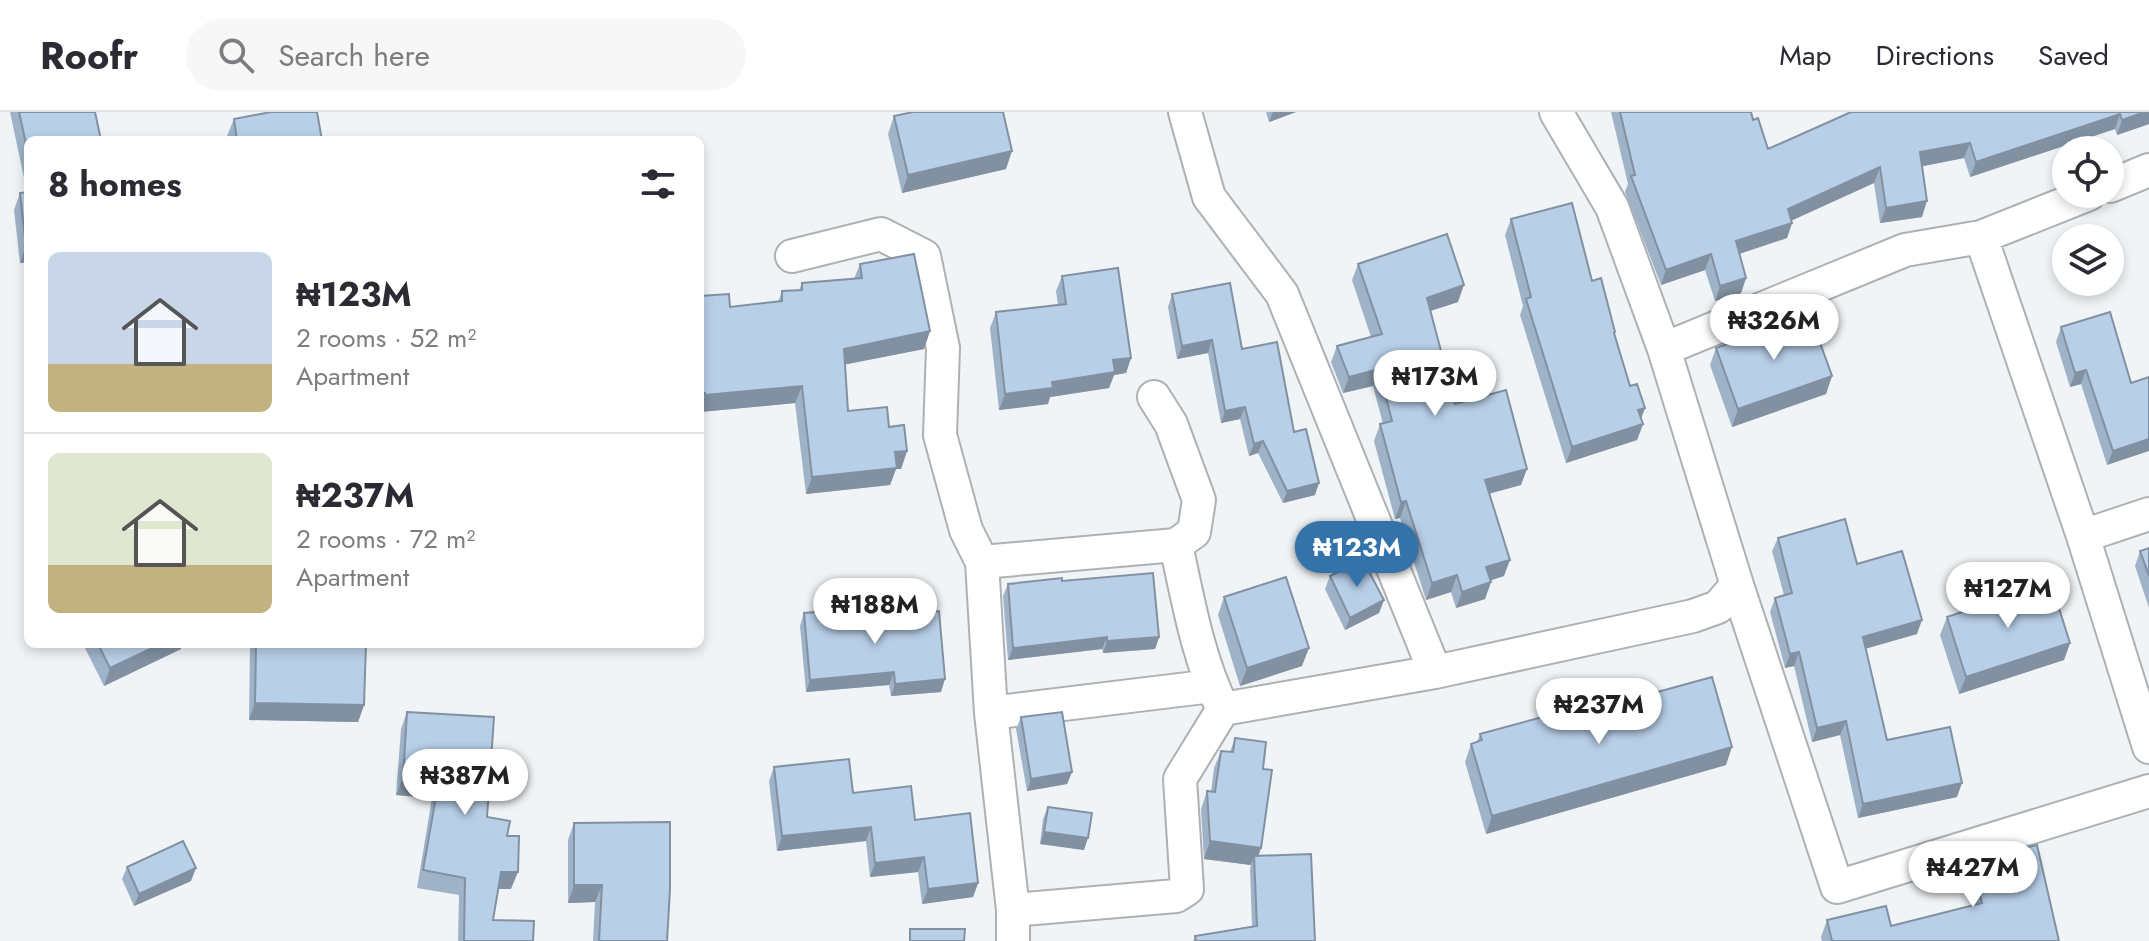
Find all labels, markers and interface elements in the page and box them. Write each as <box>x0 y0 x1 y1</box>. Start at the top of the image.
search box <box>186 19 746 91</box>
text: Roofr <box>40 28 138 83</box>
icon: search <box>214 33 258 77</box>
text: Search here <box>278 34 430 77</box>
text: Map <box>1779 35 1831 76</box>
text: Directions <box>1875 35 1994 76</box>
text: Saved <box>2038 35 2109 76</box>
map controls <box>2052 136 2124 296</box>
button: locate <box>2052 136 2124 208</box>
text: 8 homes <box>48 160 182 209</box>
icon: filters <box>636 162 680 206</box>
button: layers <box>2052 224 2124 296</box>
text: ₦123M <box>296 270 412 319</box>
icon: home <box>112 284 208 380</box>
pin: ₦326M <box>1718 294 1830 362</box>
text: ₦326M <box>1728 301 1820 339</box>
text: 2 rooms · 52 m² <box>296 319 476 357</box>
pin: ₦173M <box>1379 350 1491 418</box>
text: Apartment <box>296 357 409 395</box>
text: ₦173M <box>1391 357 1479 395</box>
text: ₦237M <box>296 471 414 520</box>
icon: home <box>112 485 208 581</box>
text: 2 rooms · 72 m² <box>296 520 475 558</box>
pin: ₦123M <box>1301 521 1413 589</box>
text: ₦123M <box>1313 528 1401 566</box>
text: Apartment <box>296 558 409 596</box>
pin: ₦127M <box>1952 562 2064 630</box>
text: ₦127M <box>1964 569 2052 607</box>
pin: ₦188M <box>819 578 931 646</box>
text: ₦188M <box>831 585 919 623</box>
pin: ₦237M <box>1543 678 1655 746</box>
text: ₦237M <box>1554 685 1644 723</box>
pin: ₦387M <box>409 749 521 817</box>
text: ₦387M <box>420 756 510 794</box>
pin: ₦427M <box>1917 841 2029 909</box>
text: ₦427M <box>1927 848 2019 886</box>

